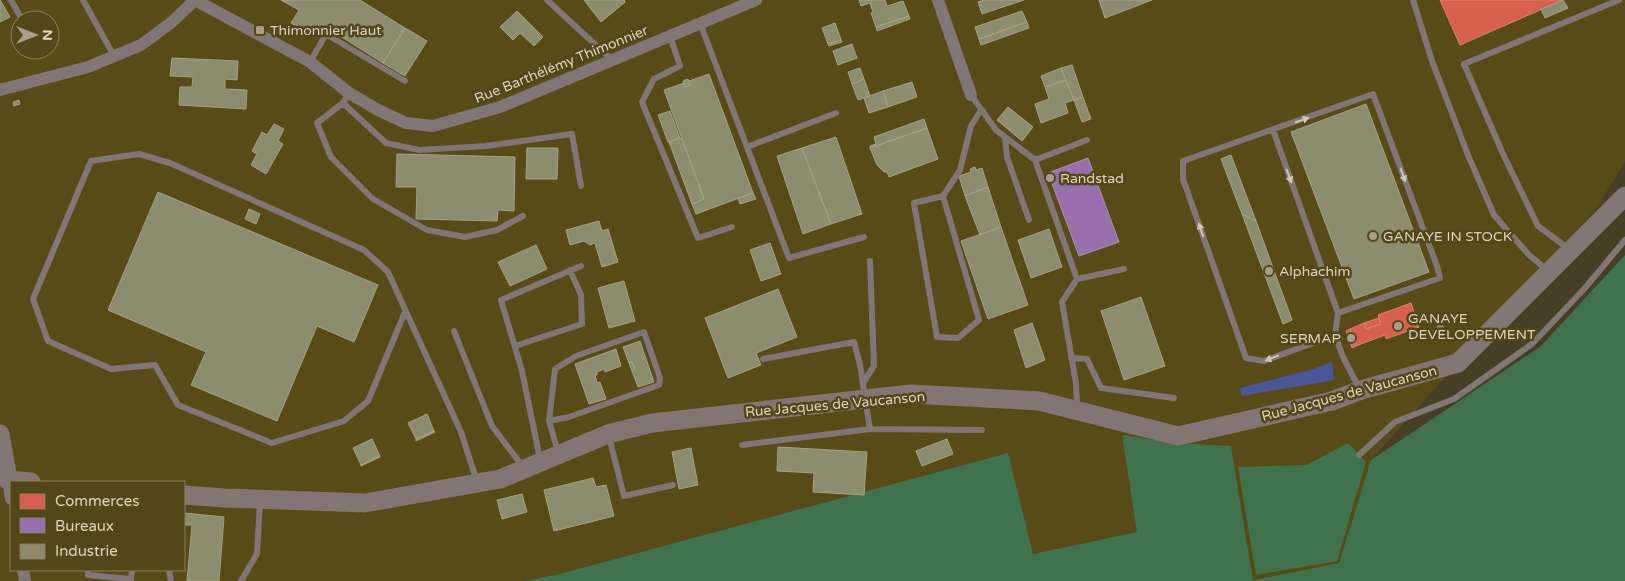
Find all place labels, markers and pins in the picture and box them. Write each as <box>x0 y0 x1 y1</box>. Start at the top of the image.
place label: Thimonnier Haut <box>270 22 382 39</box>
marker: Thimonnier Haut <box>254 24 266 36</box>
place label: Randstad <box>1060 170 1124 187</box>
marker: Randstad <box>1044 172 1056 184</box>
place label: GANAYE IN STOCK <box>1383 228 1512 245</box>
marker: GANAYE IN STOCK <box>1367 230 1379 242</box>
place label: Alphachim <box>1279 263 1350 280</box>
marker: Alphachim <box>1263 265 1275 277</box>
place label: GANAYE DEVELOPPEMENT <box>1408 310 1536 343</box>
marker: GANAYE DEVELOPPEMENT <box>1392 320 1404 332</box>
place label: SERMAP <box>1280 330 1341 347</box>
marker: SERMAP <box>1345 332 1357 344</box>

